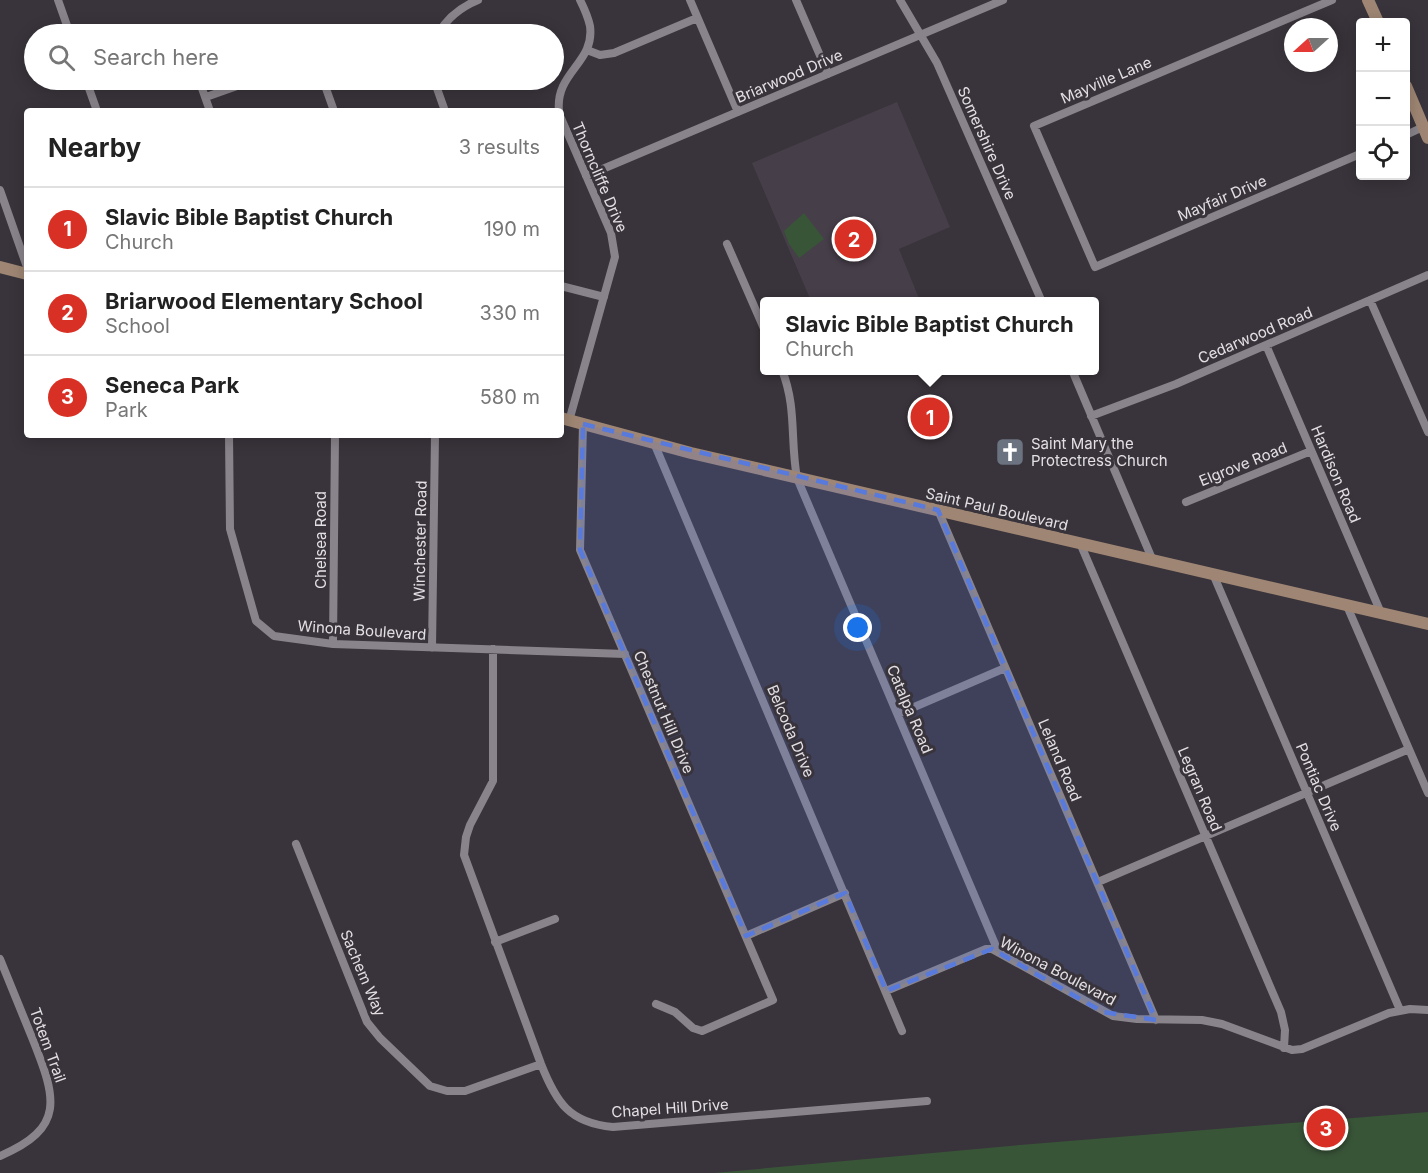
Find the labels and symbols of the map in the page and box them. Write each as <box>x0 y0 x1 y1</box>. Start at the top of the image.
north arrow <box>1284 18 1338 72</box>
street label: Briarwood Drive <box>733 45 845 107</box>
street label: Mayville Lane <box>1058 52 1154 108</box>
street label: Somershire Drive <box>953 83 1021 203</box>
street label: Thorncliffe Drive <box>568 119 632 235</box>
street label: Mayfair Drive <box>1175 171 1269 225</box>
pin: 2 <box>834 216 874 262</box>
street label: Cedarwood Road <box>1195 302 1315 368</box>
pin: 1 <box>910 394 950 440</box>
street label: Hardison Road <box>1307 422 1365 526</box>
place label: Saint Mary the Protectress Church <box>1031 434 1168 470</box>
church icon: Saint Mary the Protectress Church <box>994 436 1026 468</box>
street label: Elgrove Road <box>1196 438 1290 490</box>
street label: Winchester Road <box>409 480 431 602</box>
street label: Saint Paul Boulevard <box>924 483 1070 535</box>
street label: Chelsea Road <box>311 491 330 589</box>
your location <box>843 613 872 642</box>
street label: Winona Boulevard <box>297 616 427 644</box>
street label: Chestnut Hill Drive <box>630 648 698 776</box>
street label: Catalpa Road <box>883 662 937 756</box>
street label: Belcoda Drive <box>763 682 819 780</box>
street label: Leland Road <box>1034 716 1086 804</box>
street label: Pontiac Drive <box>1292 740 1346 834</box>
street label: Legran Road <box>1174 744 1226 834</box>
street label: Sachem Way <box>336 927 390 1020</box>
street label: Winona Boulevard <box>997 932 1119 1010</box>
street label: Totem Trail <box>26 1005 70 1085</box>
street label: Chapel Hill Drive <box>611 1094 729 1122</box>
pin: 3 <box>1306 1106 1346 1150</box>

